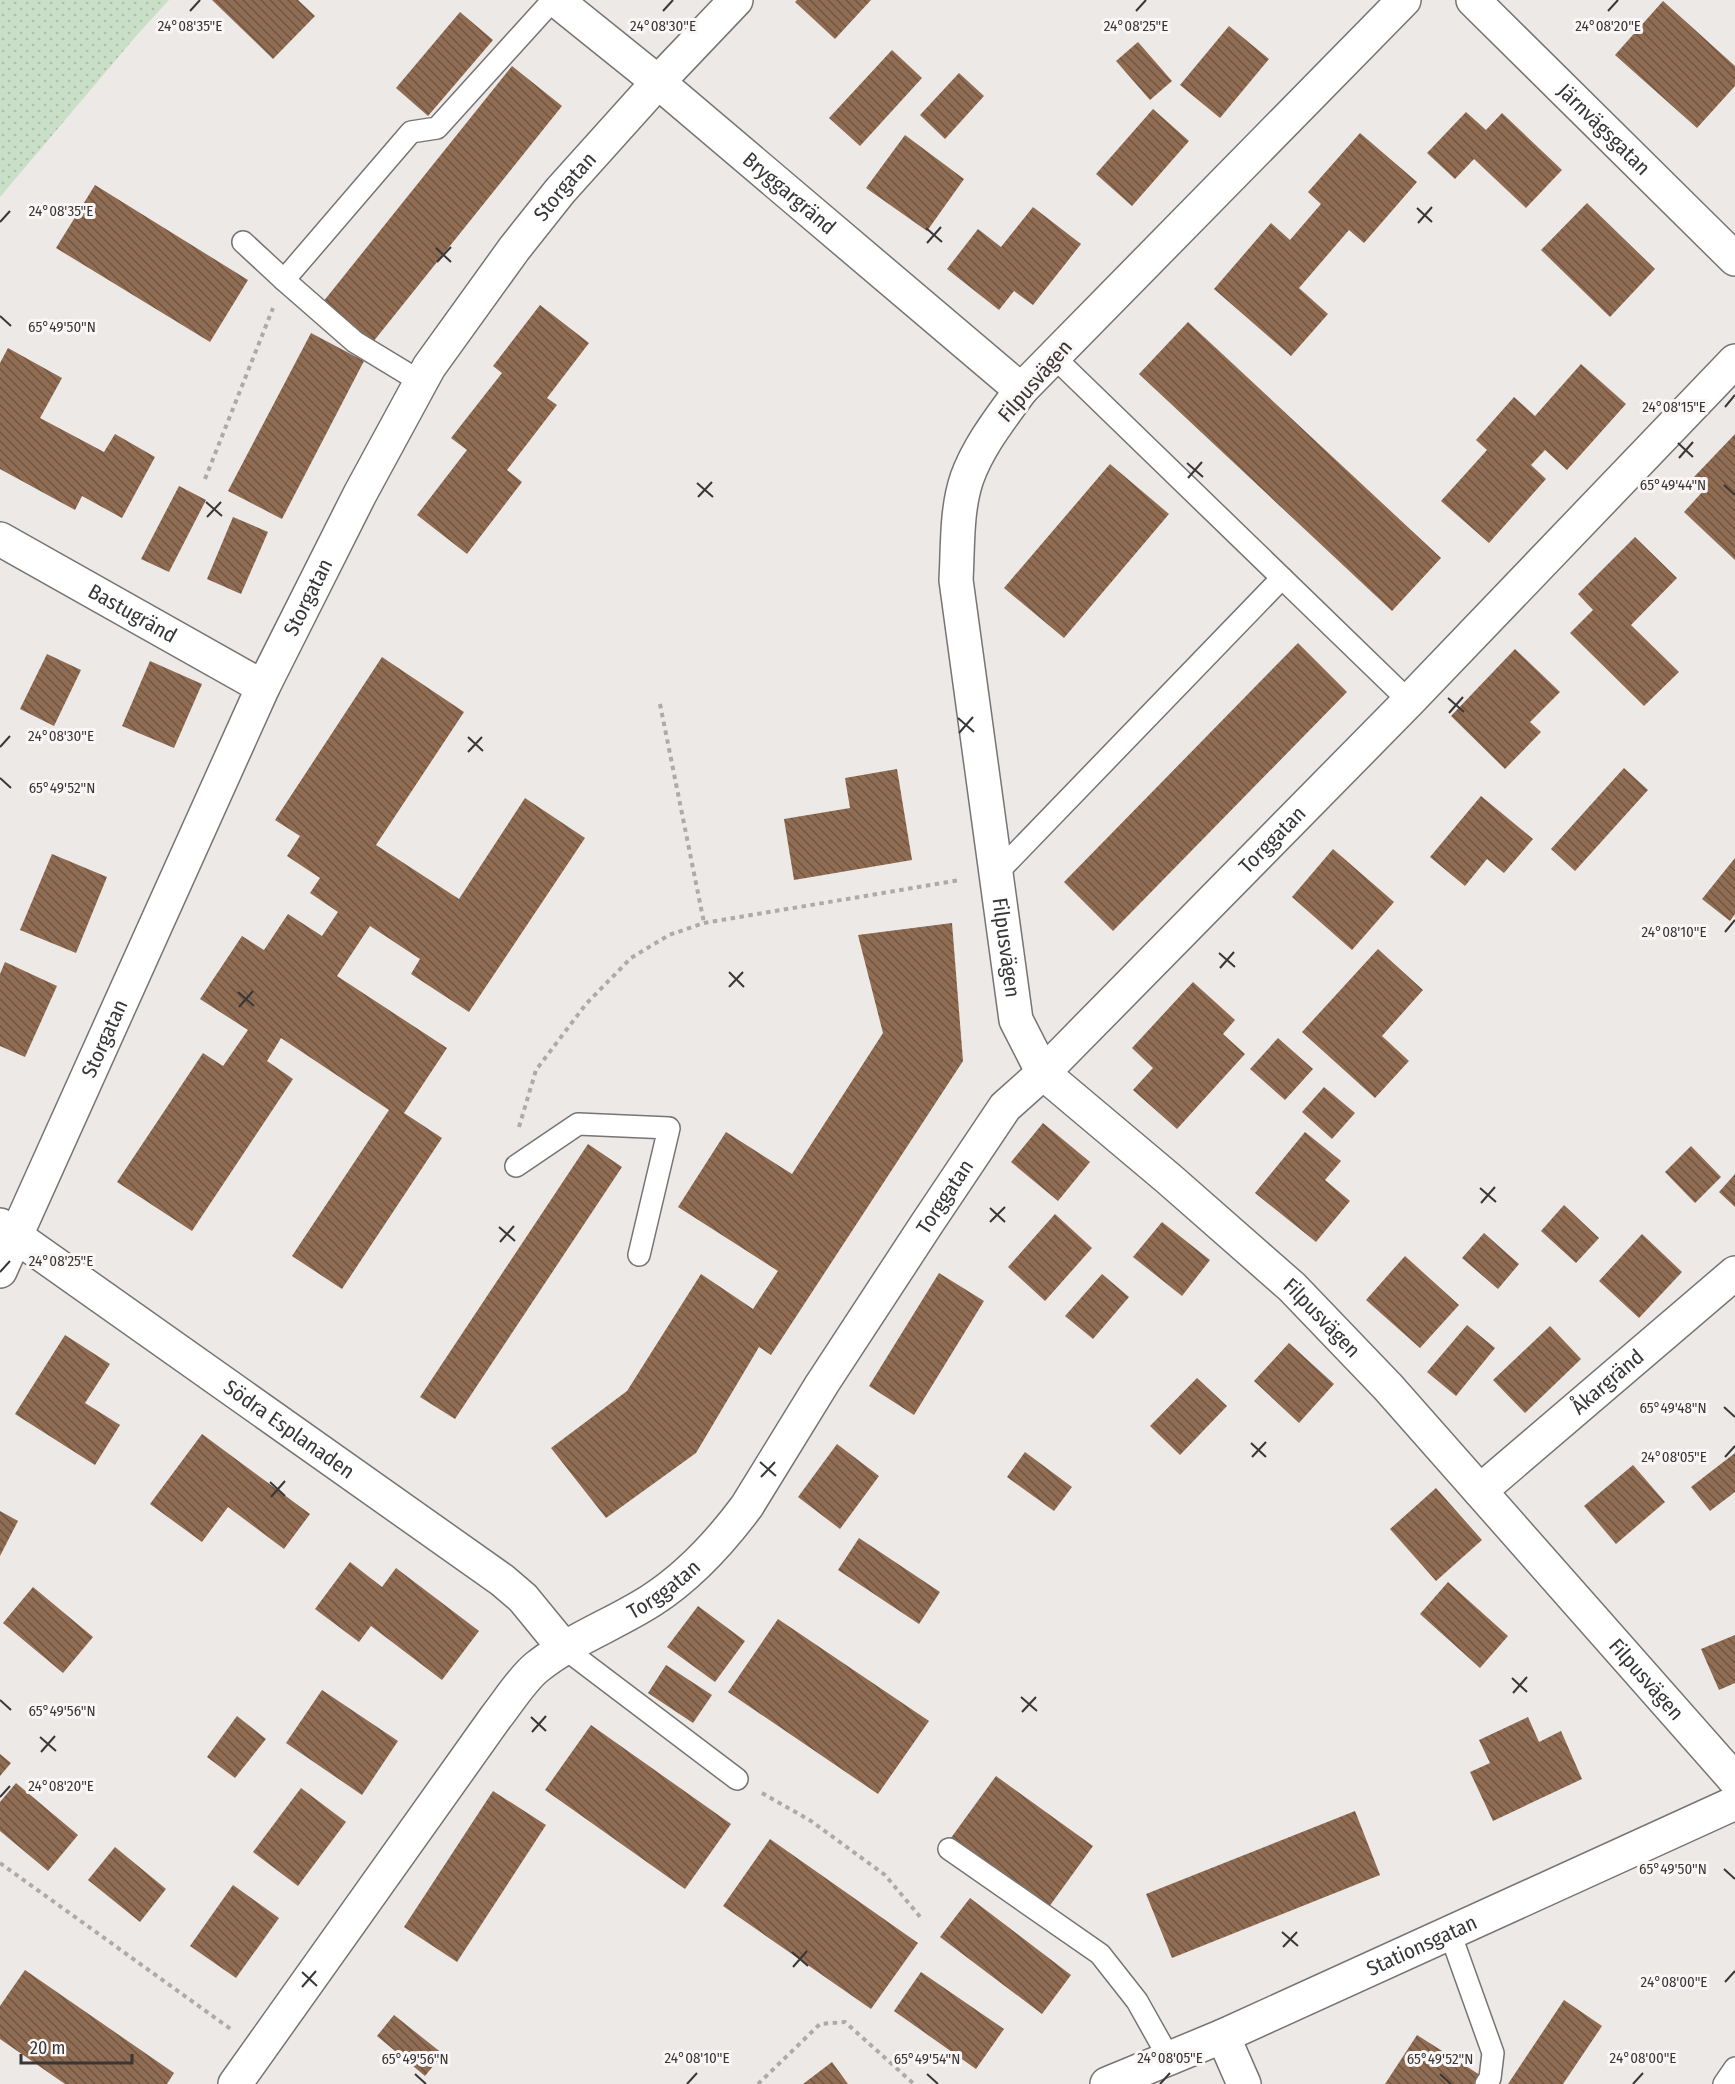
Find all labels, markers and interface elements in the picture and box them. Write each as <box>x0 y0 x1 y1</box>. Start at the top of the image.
text: 24°08'35"E <box>158 17 222 35</box>
text: 24°08'30"E <box>630 17 696 35</box>
text: 24°08'25"E <box>1104 17 1168 35</box>
text: 24°08'20"E <box>1575 17 1641 35</box>
street label: Järnvägsgatan <box>1552 78 1656 181</box>
street label: Storgatan <box>528 147 602 226</box>
street label: Bryggargränd <box>737 147 841 240</box>
text: 24°08'35"E <box>29 202 93 220</box>
text: 65°49'50"N <box>28 318 96 336</box>
street label: Filpusvägen <box>992 335 1078 427</box>
text: 24°08'15"E <box>1642 398 1706 416</box>
text: 65°49'44"N <box>1640 476 1706 494</box>
street label: Storgatan <box>278 554 338 640</box>
street label: Bastugränd <box>84 578 181 649</box>
text: 24°08'30"E <box>28 727 94 745</box>
text: 65°49'52"N <box>29 779 95 797</box>
street label: Torggatan <box>1234 801 1311 879</box>
street label: Filpusvägen <box>986 896 1026 999</box>
text: 24°08'10"E <box>1642 923 1706 941</box>
street label: Storgatan <box>76 995 134 1082</box>
street label: Torggatan <box>911 1154 979 1239</box>
text: 24°08'25"E <box>29 1252 93 1270</box>
street label: Filpusvägen <box>1278 1272 1366 1363</box>
street label: Åkargränd <box>1566 1344 1649 1420</box>
street label: Södra Esplanaden <box>218 1374 360 1485</box>
text: 65°49'48"N <box>1639 1399 1707 1417</box>
text: 24°08'05"E <box>1641 1448 1707 1466</box>
street label: Torggatan <box>623 1554 706 1625</box>
street label: Filpusvägen <box>1603 1633 1689 1726</box>
text: 65°49'56"N <box>28 1702 96 1720</box>
text: 24°08'20"E <box>28 1777 94 1795</box>
text: 65°49'50"N <box>1639 1860 1707 1878</box>
street label: Stationsgatan <box>1362 1909 1481 1982</box>
text: 24°08'00"E <box>1641 1973 1707 1991</box>
scale bar <box>21 2027 132 2065</box>
text: 20 m <box>30 2037 65 2059</box>
text: 24°08'10"E <box>665 2049 729 2067</box>
text: 24°08'05"E <box>1137 2049 1203 2067</box>
text: 24°08'00"E <box>1610 2049 1676 2067</box>
text: 65°49'56"N <box>381 2050 449 2068</box>
text: 65°49'54"N <box>894 2050 960 2068</box>
text: 65°49'52"N <box>1407 2050 1473 2068</box>

